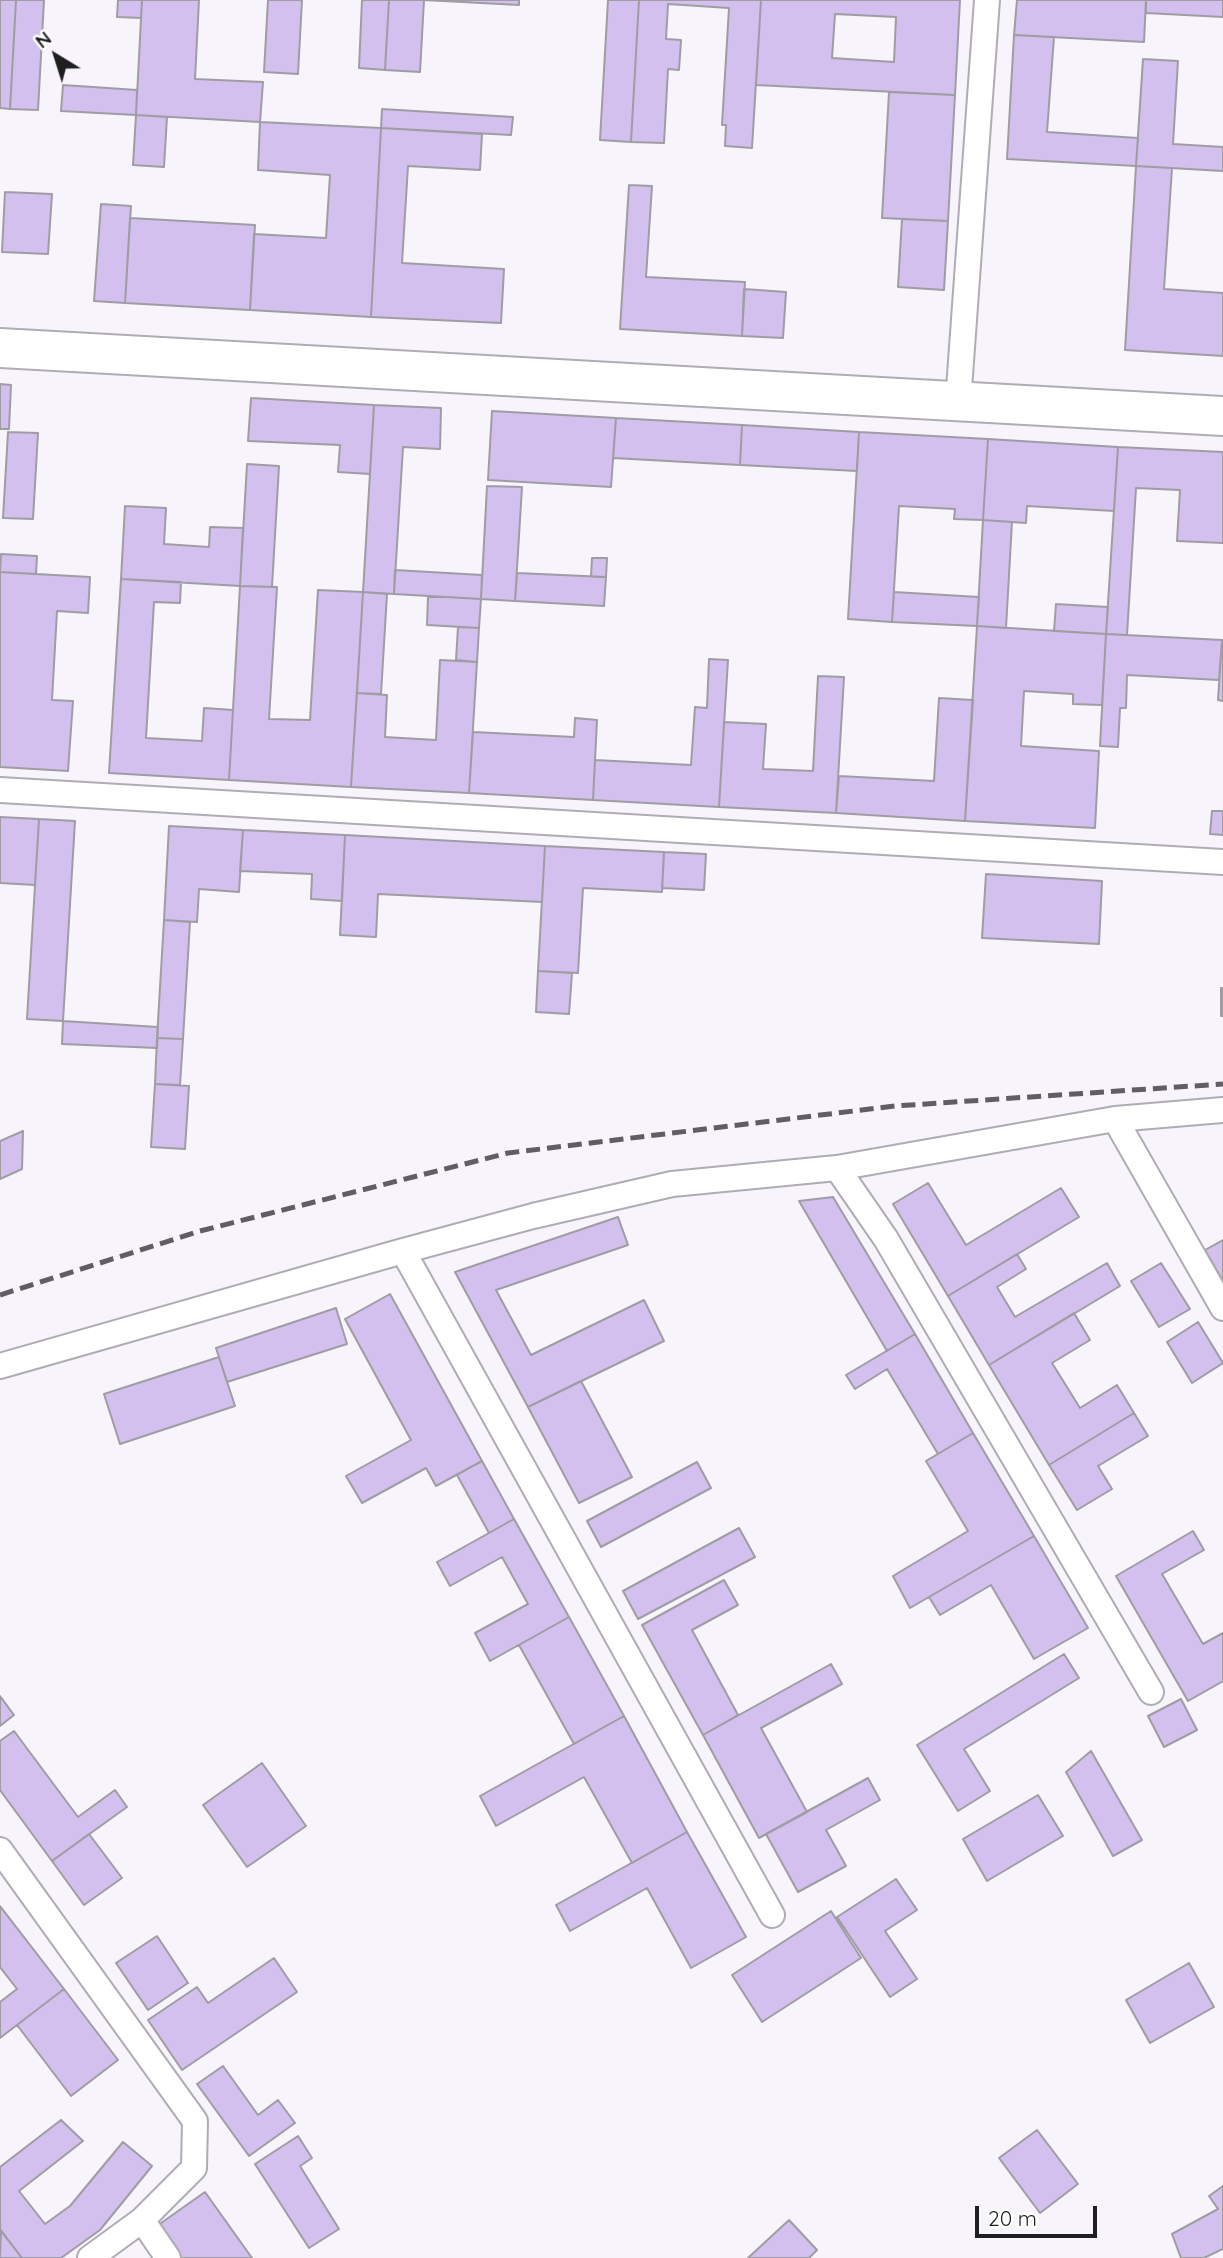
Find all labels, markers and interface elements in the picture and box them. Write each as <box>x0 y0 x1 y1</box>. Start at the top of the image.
north arrow <box>21 21 91 91</box>
text: N <box>30 26 56 53</box>
scale bar <box>978 2192 1100 2236</box>
text: 20 m <box>988 2205 1037 2231</box>

